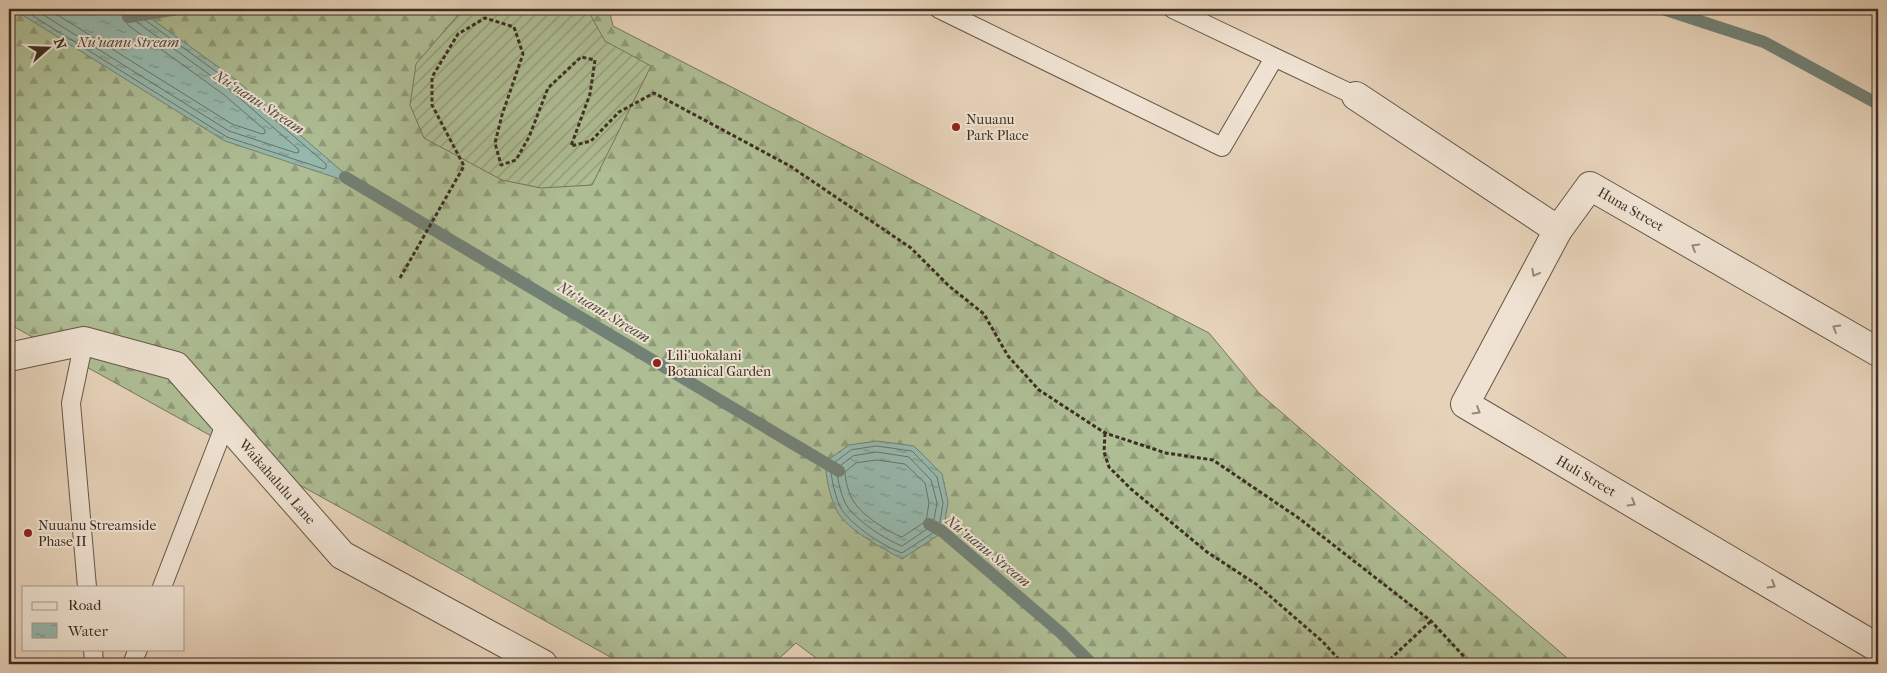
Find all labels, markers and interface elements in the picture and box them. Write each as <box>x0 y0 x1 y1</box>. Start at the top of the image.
north arrow <box>22 22 72 72</box>
water label: Nu'uanu Stream <box>76 33 179 51</box>
text: N <box>50 36 70 52</box>
water label: Nuʻuanu Stream <box>209 65 308 138</box>
place label: Nuuanu Park Place <box>966 111 1029 144</box>
marker: Nuuanu Park Place <box>950 121 962 133</box>
street label: Huna Street <box>1595 184 1667 235</box>
one-way arrow <box>1692 243 1701 253</box>
one-way arrow <box>1531 268 1541 277</box>
water label: Nuʻuanu Stream <box>554 277 653 347</box>
one-way arrow <box>1832 324 1841 334</box>
place label: Lili'uokalani Botanical Garden <box>667 347 771 380</box>
marker: Lili'uokalani Botanical Garden <box>651 357 663 369</box>
one-way arrow <box>1472 405 1481 415</box>
street label: Waikahalulu Lane <box>235 435 319 528</box>
street label: Huli Street <box>1553 452 1619 500</box>
one-way arrow <box>1627 496 1636 506</box>
water label: Nuʻuanu Stream <box>941 510 1034 591</box>
place label: Nuuanu Streamside Phase II <box>38 517 156 550</box>
marker: Nuuanu Streamside Phase II <box>22 527 34 539</box>
one-way arrow <box>1767 579 1776 589</box>
legend <box>22 586 185 650</box>
text: Road <box>68 596 102 614</box>
text: Water <box>67 622 108 640</box>

